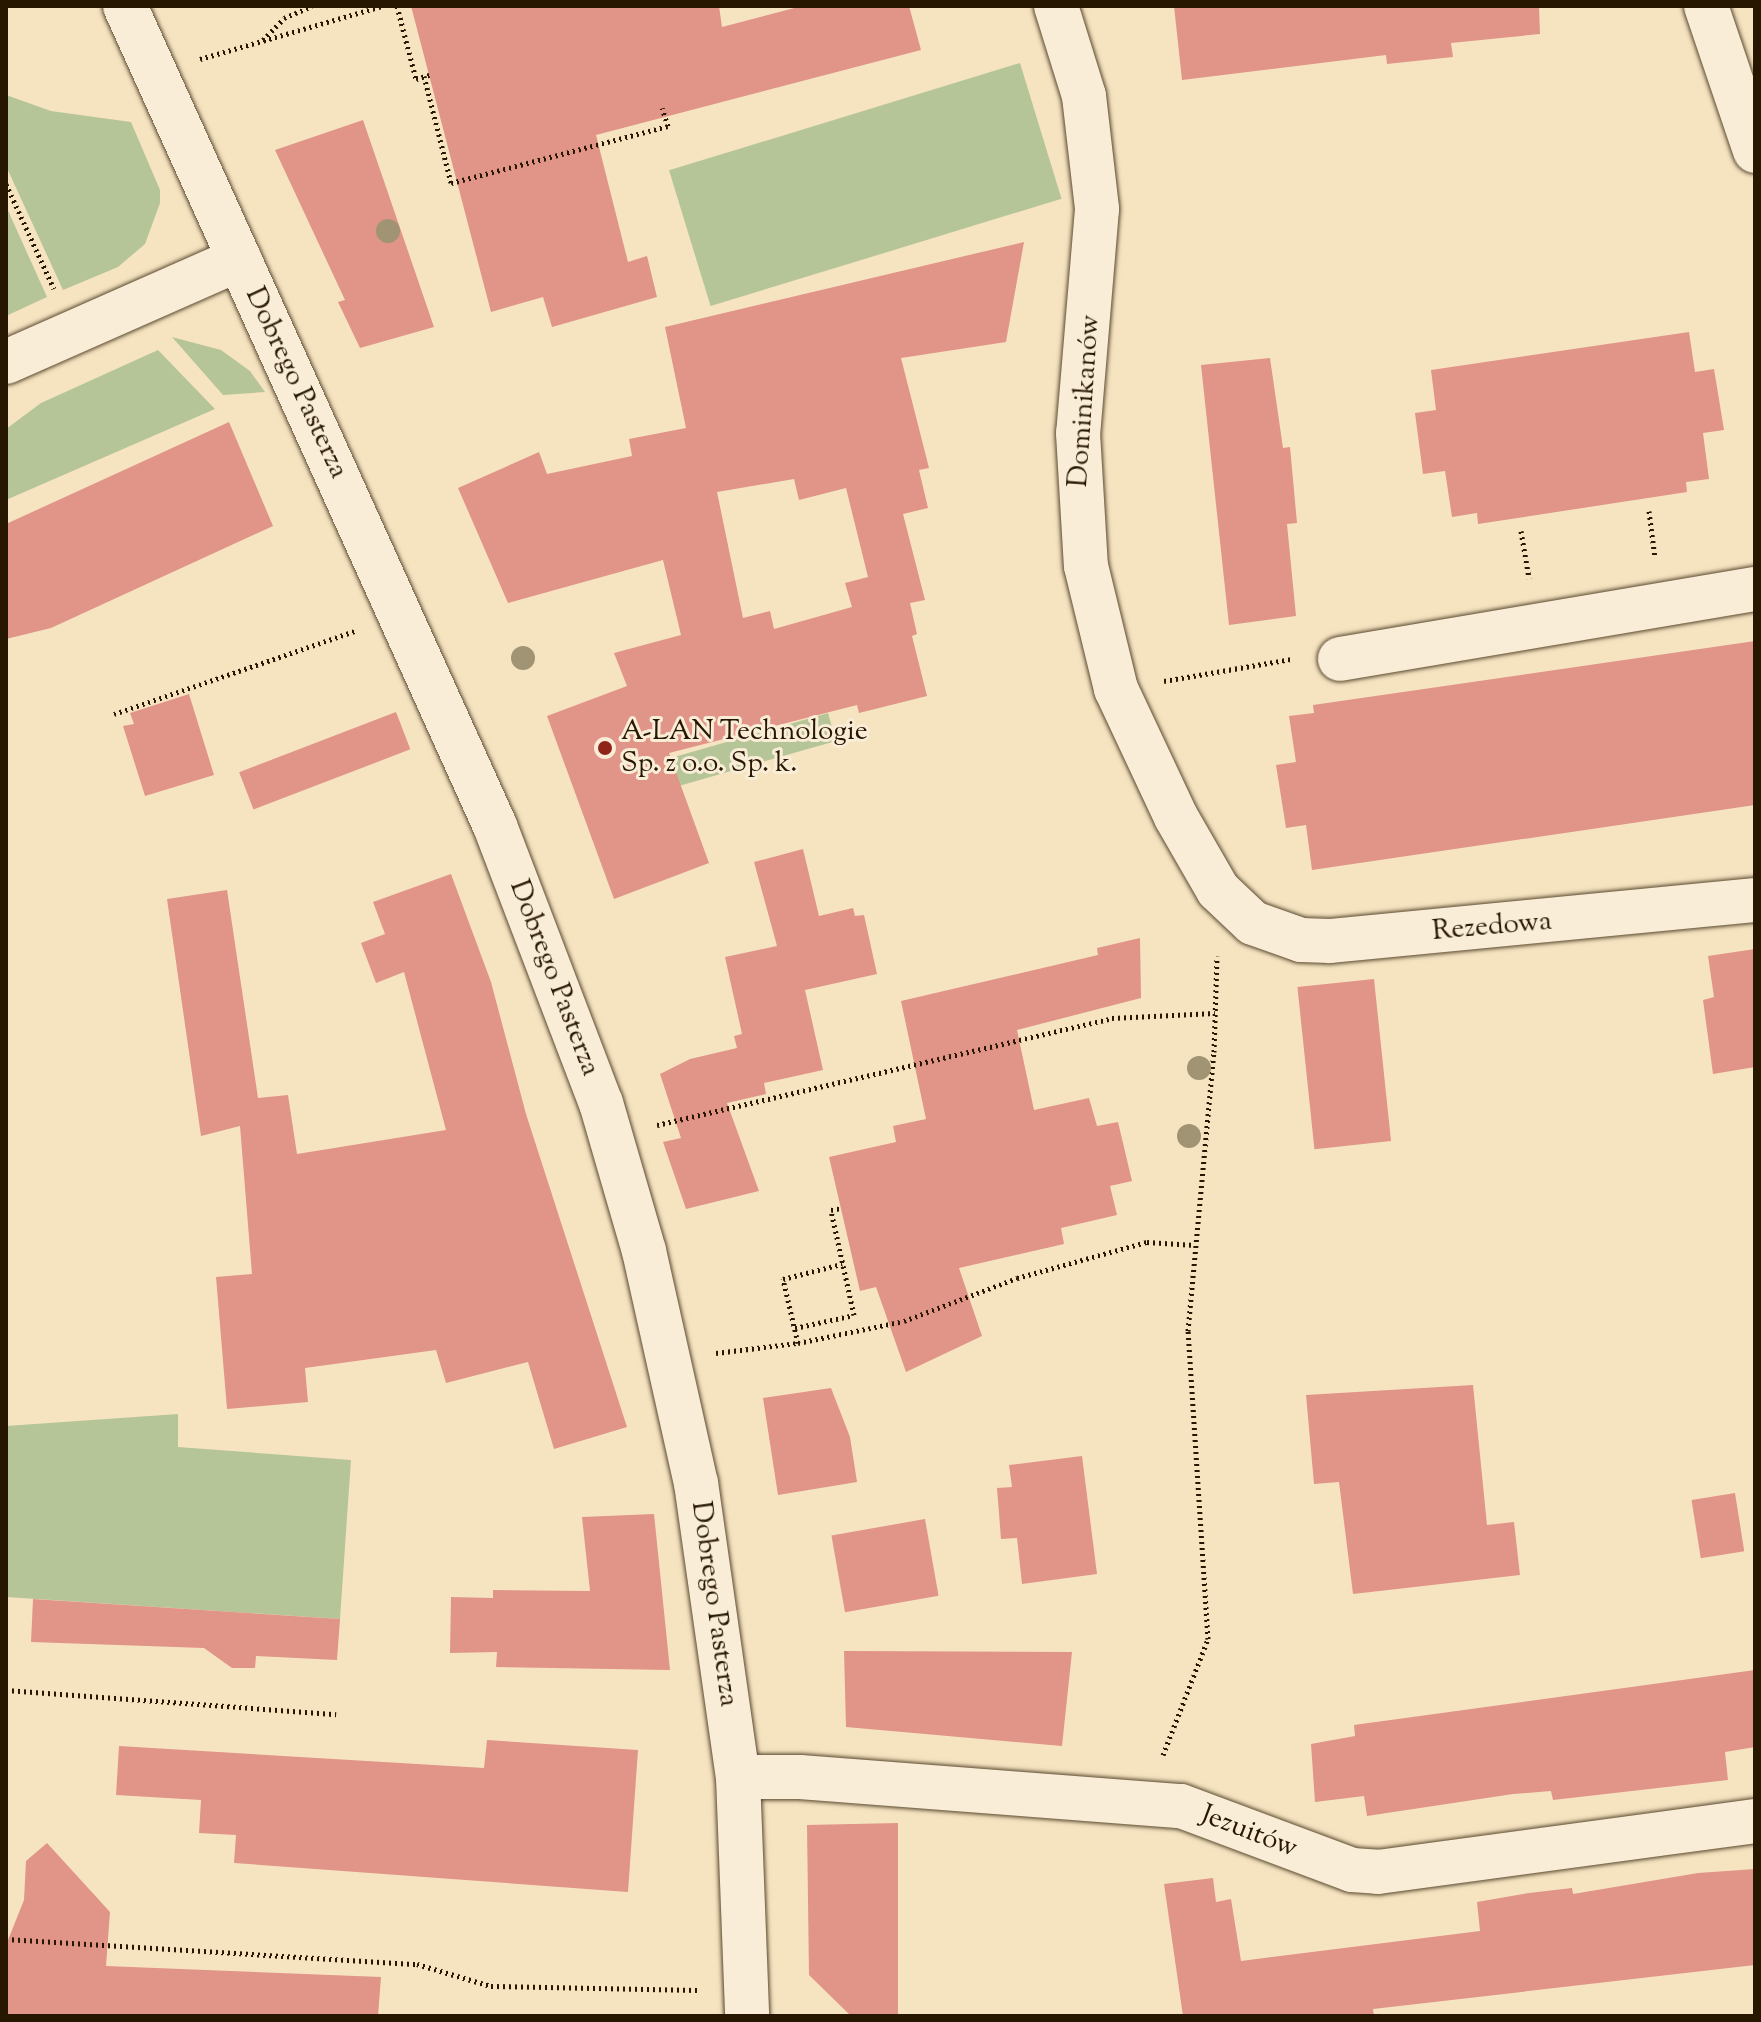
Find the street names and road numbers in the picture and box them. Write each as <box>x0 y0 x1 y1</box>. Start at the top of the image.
street label: Dobrego Pasterza <box>237 282 355 484</box>
street label: Dominikanów <box>1062 314 1108 488</box>
street label: Dobrego Pasterza <box>501 875 607 1081</box>
street label: Rezedowa <box>1431 905 1553 949</box>
street label: Dobrego Pasterza <box>683 1499 745 1709</box>
street label: Jezuitów <box>1196 1798 1302 1866</box>

